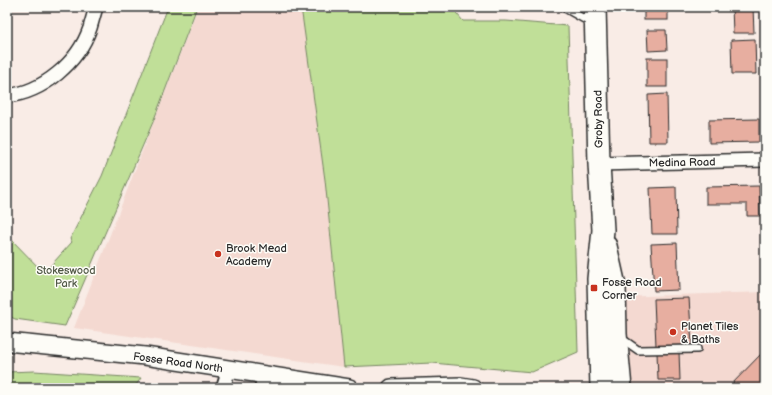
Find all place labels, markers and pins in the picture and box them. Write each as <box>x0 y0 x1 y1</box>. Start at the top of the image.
place label: Brook Mead Academy <box>226 242 287 268</box>
marker: Brook Mead Academy <box>213 249 223 259</box>
place label: Fosse Road Corner <box>602 276 661 302</box>
marker: Fosse Road Corner <box>589 283 599 293</box>
place label: Planet Tiles & Baths <box>681 320 739 346</box>
marker: Planet Tiles & Baths <box>668 327 678 337</box>

